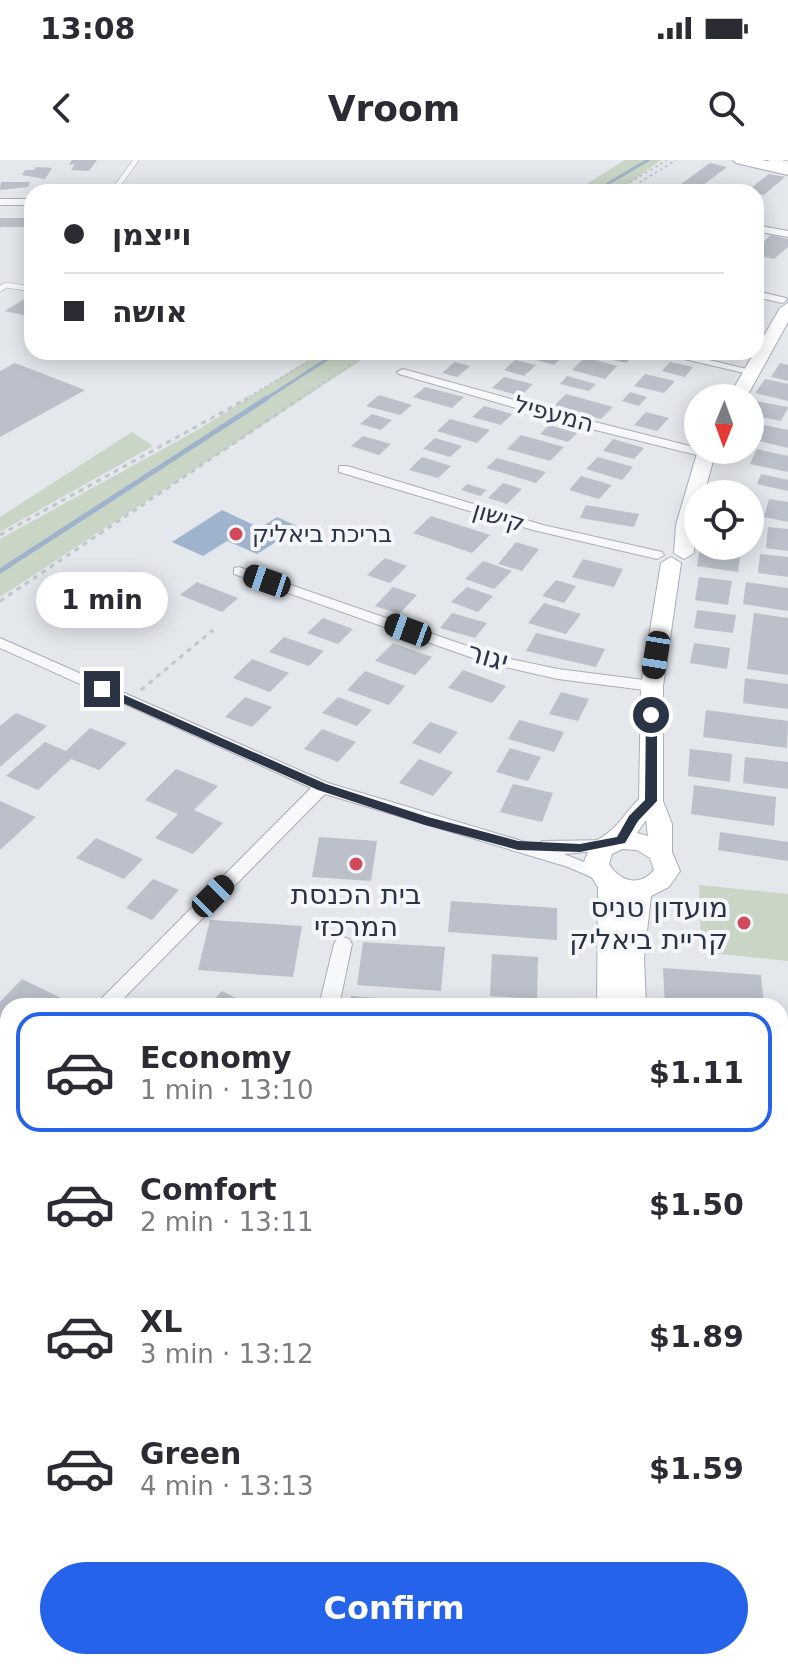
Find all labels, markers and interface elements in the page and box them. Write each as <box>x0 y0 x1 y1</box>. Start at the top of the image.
text: 13:08 <box>40 11 136 46</box>
icon: back <box>40 86 84 130</box>
icon: search <box>704 86 748 130</box>
text: Vroom <box>328 88 460 129</box>
text: וייצמן <box>112 217 192 252</box>
text: אושה <box>112 294 188 329</box>
north arrow <box>684 384 764 464</box>
map controls <box>684 384 764 560</box>
street label: המעפיל <box>511 390 597 438</box>
button: locate <box>684 480 764 560</box>
street label: קישון <box>470 496 528 538</box>
place label: בריכת ביאליק <box>252 520 392 548</box>
marker: בריכת ביאליק <box>227 525 245 543</box>
car <box>240 562 294 600</box>
callout: 1 min <box>36 573 168 629</box>
text: 1 min <box>61 585 143 615</box>
car <box>381 611 435 649</box>
car <box>640 629 672 681</box>
street label: יגור <box>463 635 512 678</box>
route end <box>84 671 120 707</box>
route start <box>633 697 669 733</box>
marker: בית הכנסת המרכזי <box>347 855 365 873</box>
car <box>188 871 238 921</box>
place label: בית הכנסת המרכזי <box>291 878 421 943</box>
place label: מועדון טניס קריית ביאליק <box>569 891 728 956</box>
marker: מועדון טניס קריית ביאליק <box>735 914 753 932</box>
icon: car <box>44 1036 116 1108</box>
text: Economy <box>140 1040 292 1075</box>
text: $1.11 <box>649 1055 744 1090</box>
text: 1 min · 13:10 <box>140 1075 314 1105</box>
icon: car <box>44 1168 116 1240</box>
text: Comfort <box>140 1172 277 1207</box>
text: $1.50 <box>649 1187 744 1222</box>
text: 2 min · 13:11 <box>140 1207 314 1237</box>
icon: car <box>44 1300 116 1372</box>
text: XL <box>140 1304 182 1339</box>
text: $1.89 <box>649 1319 744 1354</box>
text: 3 min · 13:12 <box>140 1339 314 1369</box>
icon: car <box>44 1432 116 1504</box>
text: Green <box>140 1436 241 1471</box>
text: $1.59 <box>649 1451 744 1486</box>
text: 4 min · 13:13 <box>140 1471 314 1501</box>
button: Confirm <box>40 1562 748 1654</box>

